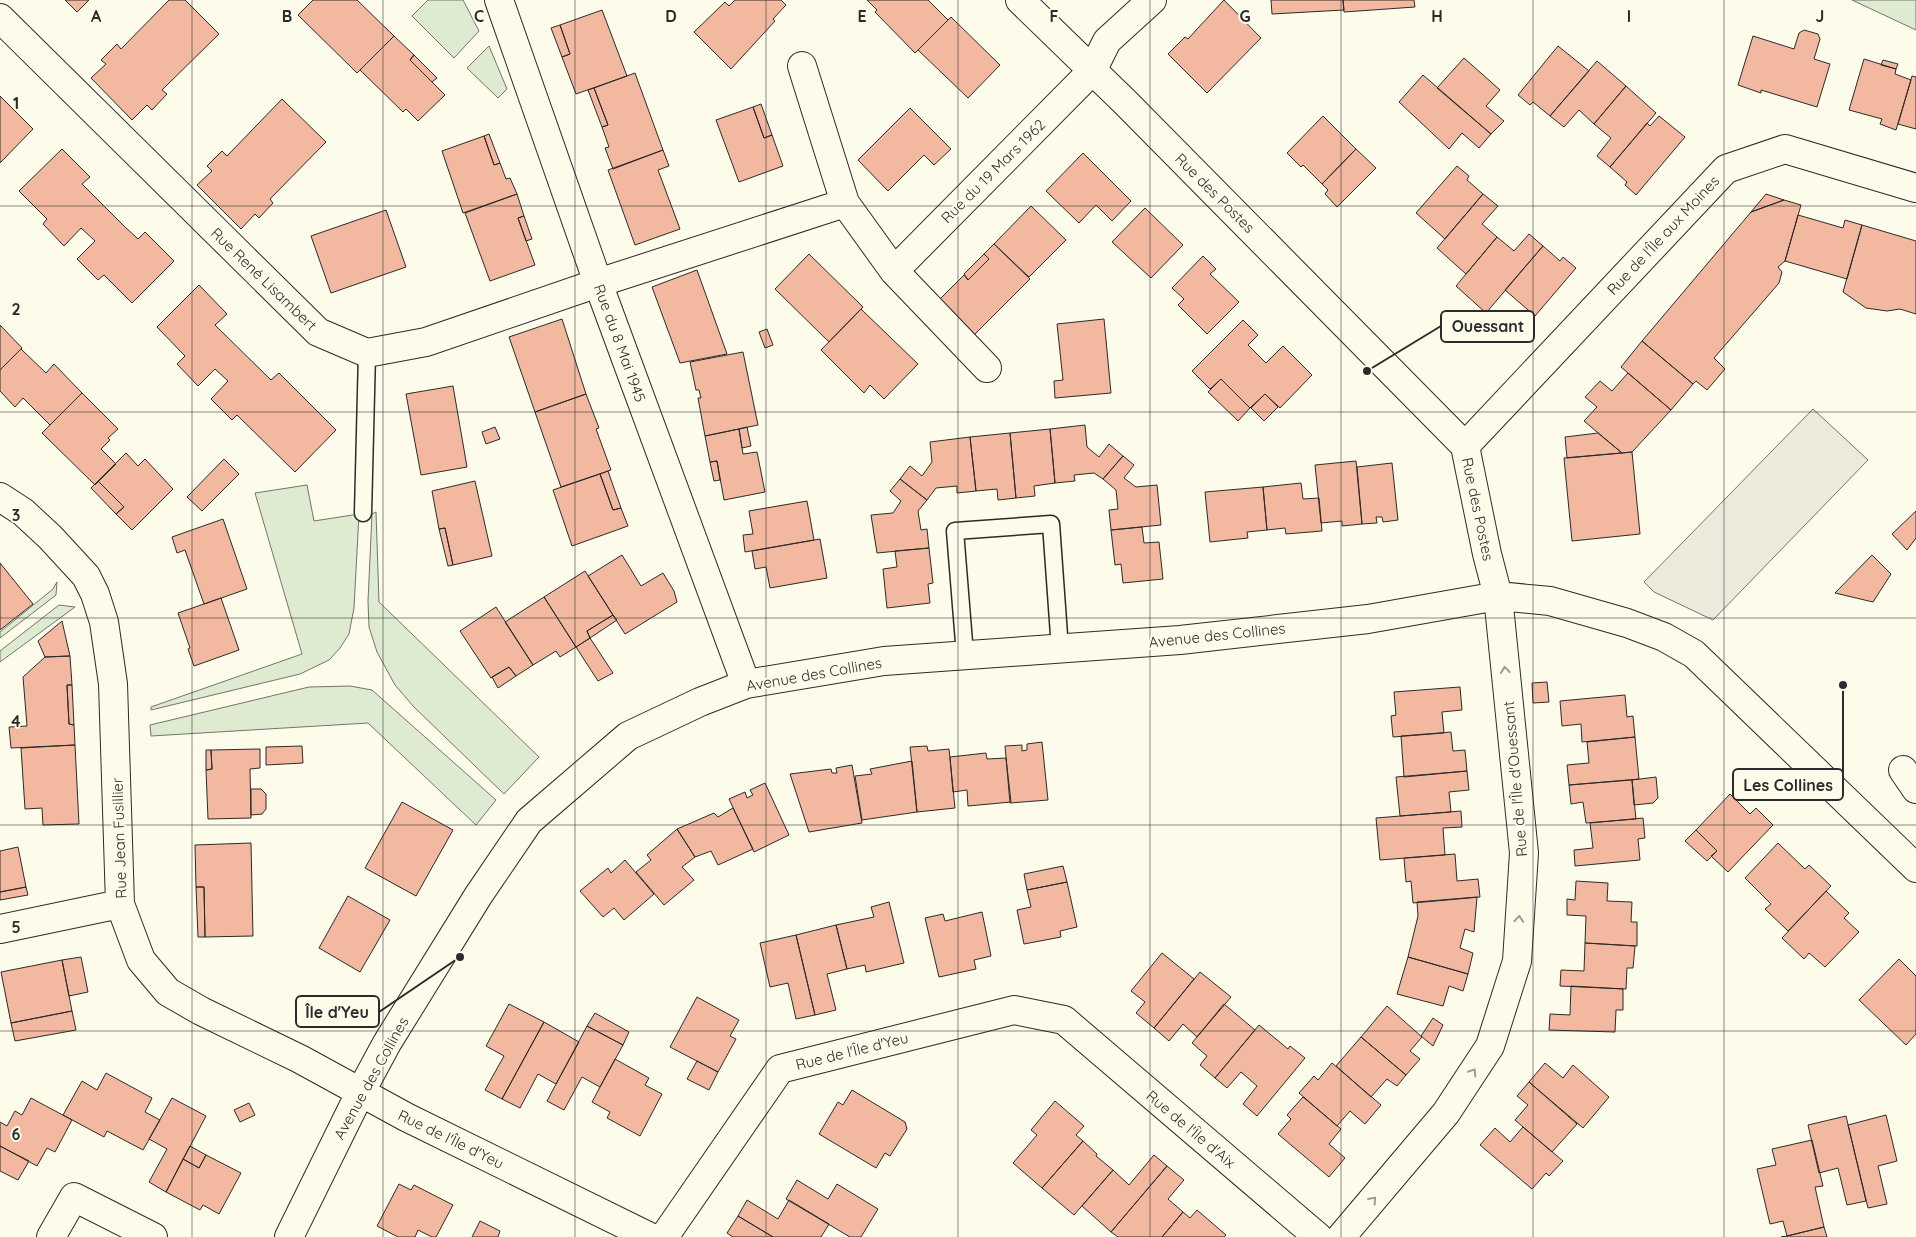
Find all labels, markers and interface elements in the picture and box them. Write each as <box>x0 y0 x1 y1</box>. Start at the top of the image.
text: A <box>91 6 102 26</box>
text: B <box>282 6 292 26</box>
text: C <box>474 6 484 26</box>
text: D <box>665 6 677 26</box>
text: E <box>857 6 867 26</box>
text: F <box>1050 6 1059 26</box>
text: G <box>1239 6 1251 26</box>
text: H <box>1431 6 1443 26</box>
text: I <box>1627 6 1631 26</box>
text: J <box>1816 6 1824 26</box>
text: 1 <box>13 93 19 113</box>
street label: Rue du 19 Mars 1962 <box>937 115 1049 227</box>
street label: Rue des Postes <box>1171 149 1259 237</box>
street label: Rue de l'Île aux Moines <box>1603 171 1723 299</box>
street label: Rue René Lisambert <box>207 223 321 335</box>
street label: Rue du 8 Mai 1945 <box>590 281 650 405</box>
text: 2 <box>11 299 21 319</box>
callout: Ouessant <box>1441 311 1534 342</box>
text: Ouessant <box>1452 316 1524 336</box>
street label: Rue des Postes <box>1458 456 1498 562</box>
text: 3 <box>12 505 20 525</box>
street label: Avenue des Collines <box>1148 618 1286 652</box>
street label: Avenue des Collines <box>745 653 883 695</box>
one-way arrow <box>1500 666 1511 674</box>
street label: Rue de l'Île d'Ouessant <box>1499 700 1531 858</box>
text: 4 <box>11 711 21 731</box>
callout: Les Collines <box>1733 769 1843 800</box>
text: Les Collines <box>1743 775 1833 795</box>
street label: Rue Jean Fusillier <box>107 777 131 899</box>
one-way arrow <box>1514 915 1525 923</box>
text: 5 <box>11 917 21 937</box>
callout: Île d'Yeu <box>296 996 379 1027</box>
text: Île d'Yeu <box>304 1002 369 1022</box>
street label: Avenue des Collines <box>329 1013 413 1143</box>
street label: Rue de l'Île d'Yeu <box>794 1028 910 1074</box>
one-way arrow <box>1467 1068 1476 1078</box>
street label: Rue de l'Île d'Aix <box>1142 1086 1240 1172</box>
street label: Rue de l'Île d'Yeu <box>395 1105 507 1173</box>
text: 6 <box>12 1124 21 1144</box>
one-way arrow <box>1368 1197 1376 1206</box>

